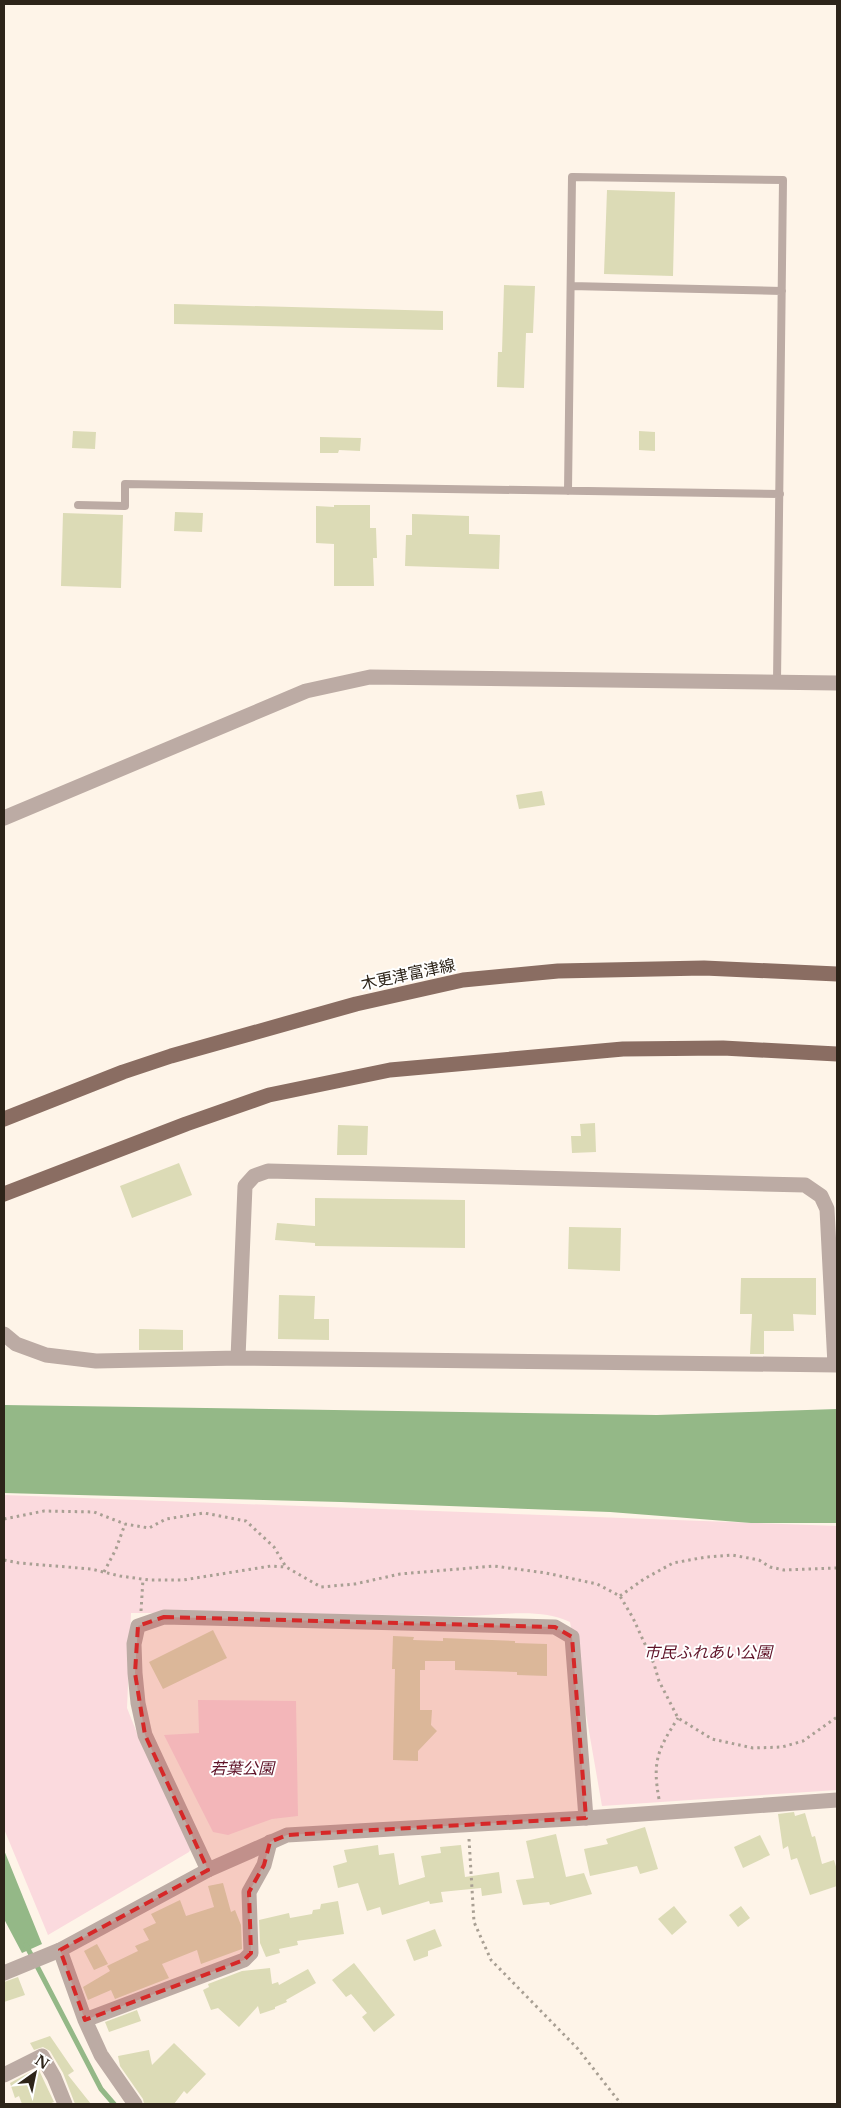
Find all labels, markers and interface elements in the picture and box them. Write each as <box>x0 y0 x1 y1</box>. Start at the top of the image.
street label: 木更津富津線 <box>359 954 457 994</box>
park label: 市民ふれあい公園 <box>644 1642 774 1662</box>
park label: 若葉公園 <box>210 1758 276 1778</box>
north arrow <box>10 2048 60 2098</box>
text: N <box>32 2051 53 2073</box>

